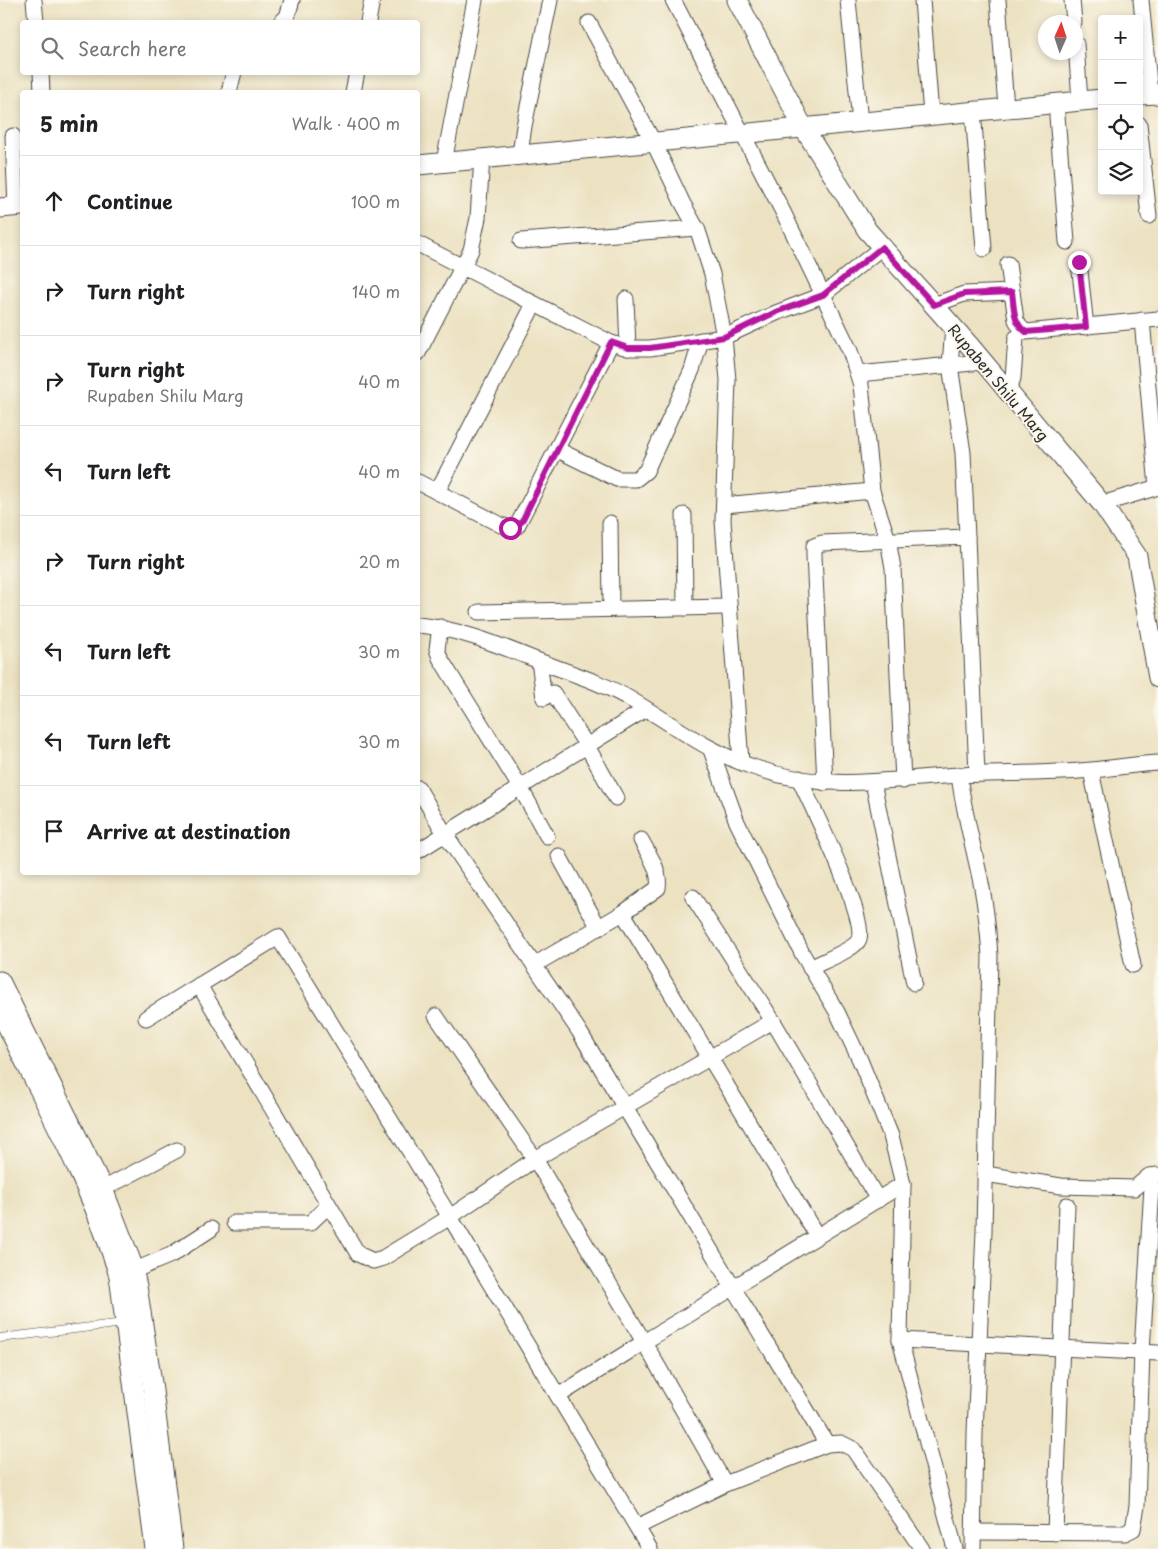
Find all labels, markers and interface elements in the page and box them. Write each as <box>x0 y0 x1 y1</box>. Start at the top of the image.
north arrow <box>1038 15 1083 60</box>
map controls <box>1098 15 1143 195</box>
button: + <box>1098 15 1143 60</box>
search box <box>20 20 420 75</box>
icon: search <box>38 34 66 62</box>
text: Search here <box>78 34 187 62</box>
button: − <box>1098 60 1143 105</box>
button: locate <box>1098 105 1143 150</box>
text: 5 min <box>40 107 98 139</box>
text: Walk · 400 m <box>292 111 400 135</box>
button: layers <box>1098 150 1143 195</box>
icon: ahead <box>40 187 68 215</box>
text: Continue <box>87 187 173 215</box>
text: 100 m <box>351 189 400 213</box>
route end <box>1068 251 1091 274</box>
icon: right <box>40 277 68 305</box>
text: Turn right <box>87 277 185 305</box>
text: 140 m <box>352 279 400 303</box>
street label: Rupaben Shilu Marg <box>943 318 1055 446</box>
text: Turn right <box>87 355 185 383</box>
icon: right <box>40 367 68 395</box>
text: 40 m <box>358 369 400 393</box>
text: Rupaben Shilu Marg <box>87 383 243 407</box>
icon: left <box>40 457 68 485</box>
text: Turn left <box>87 457 171 485</box>
text: 40 m <box>358 459 400 483</box>
route start <box>499 517 522 540</box>
icon: right <box>40 547 68 575</box>
text: Turn right <box>87 547 185 575</box>
text: 20 m <box>359 549 400 573</box>
icon: left <box>40 637 68 665</box>
text: Turn left <box>87 637 171 665</box>
text: 30 m <box>358 639 400 663</box>
icon: left <box>40 727 68 755</box>
text: Turn left <box>87 727 171 755</box>
text: 30 m <box>358 729 400 753</box>
icon: arrive <box>40 817 68 845</box>
text: Arrive at destination <box>87 817 291 845</box>

